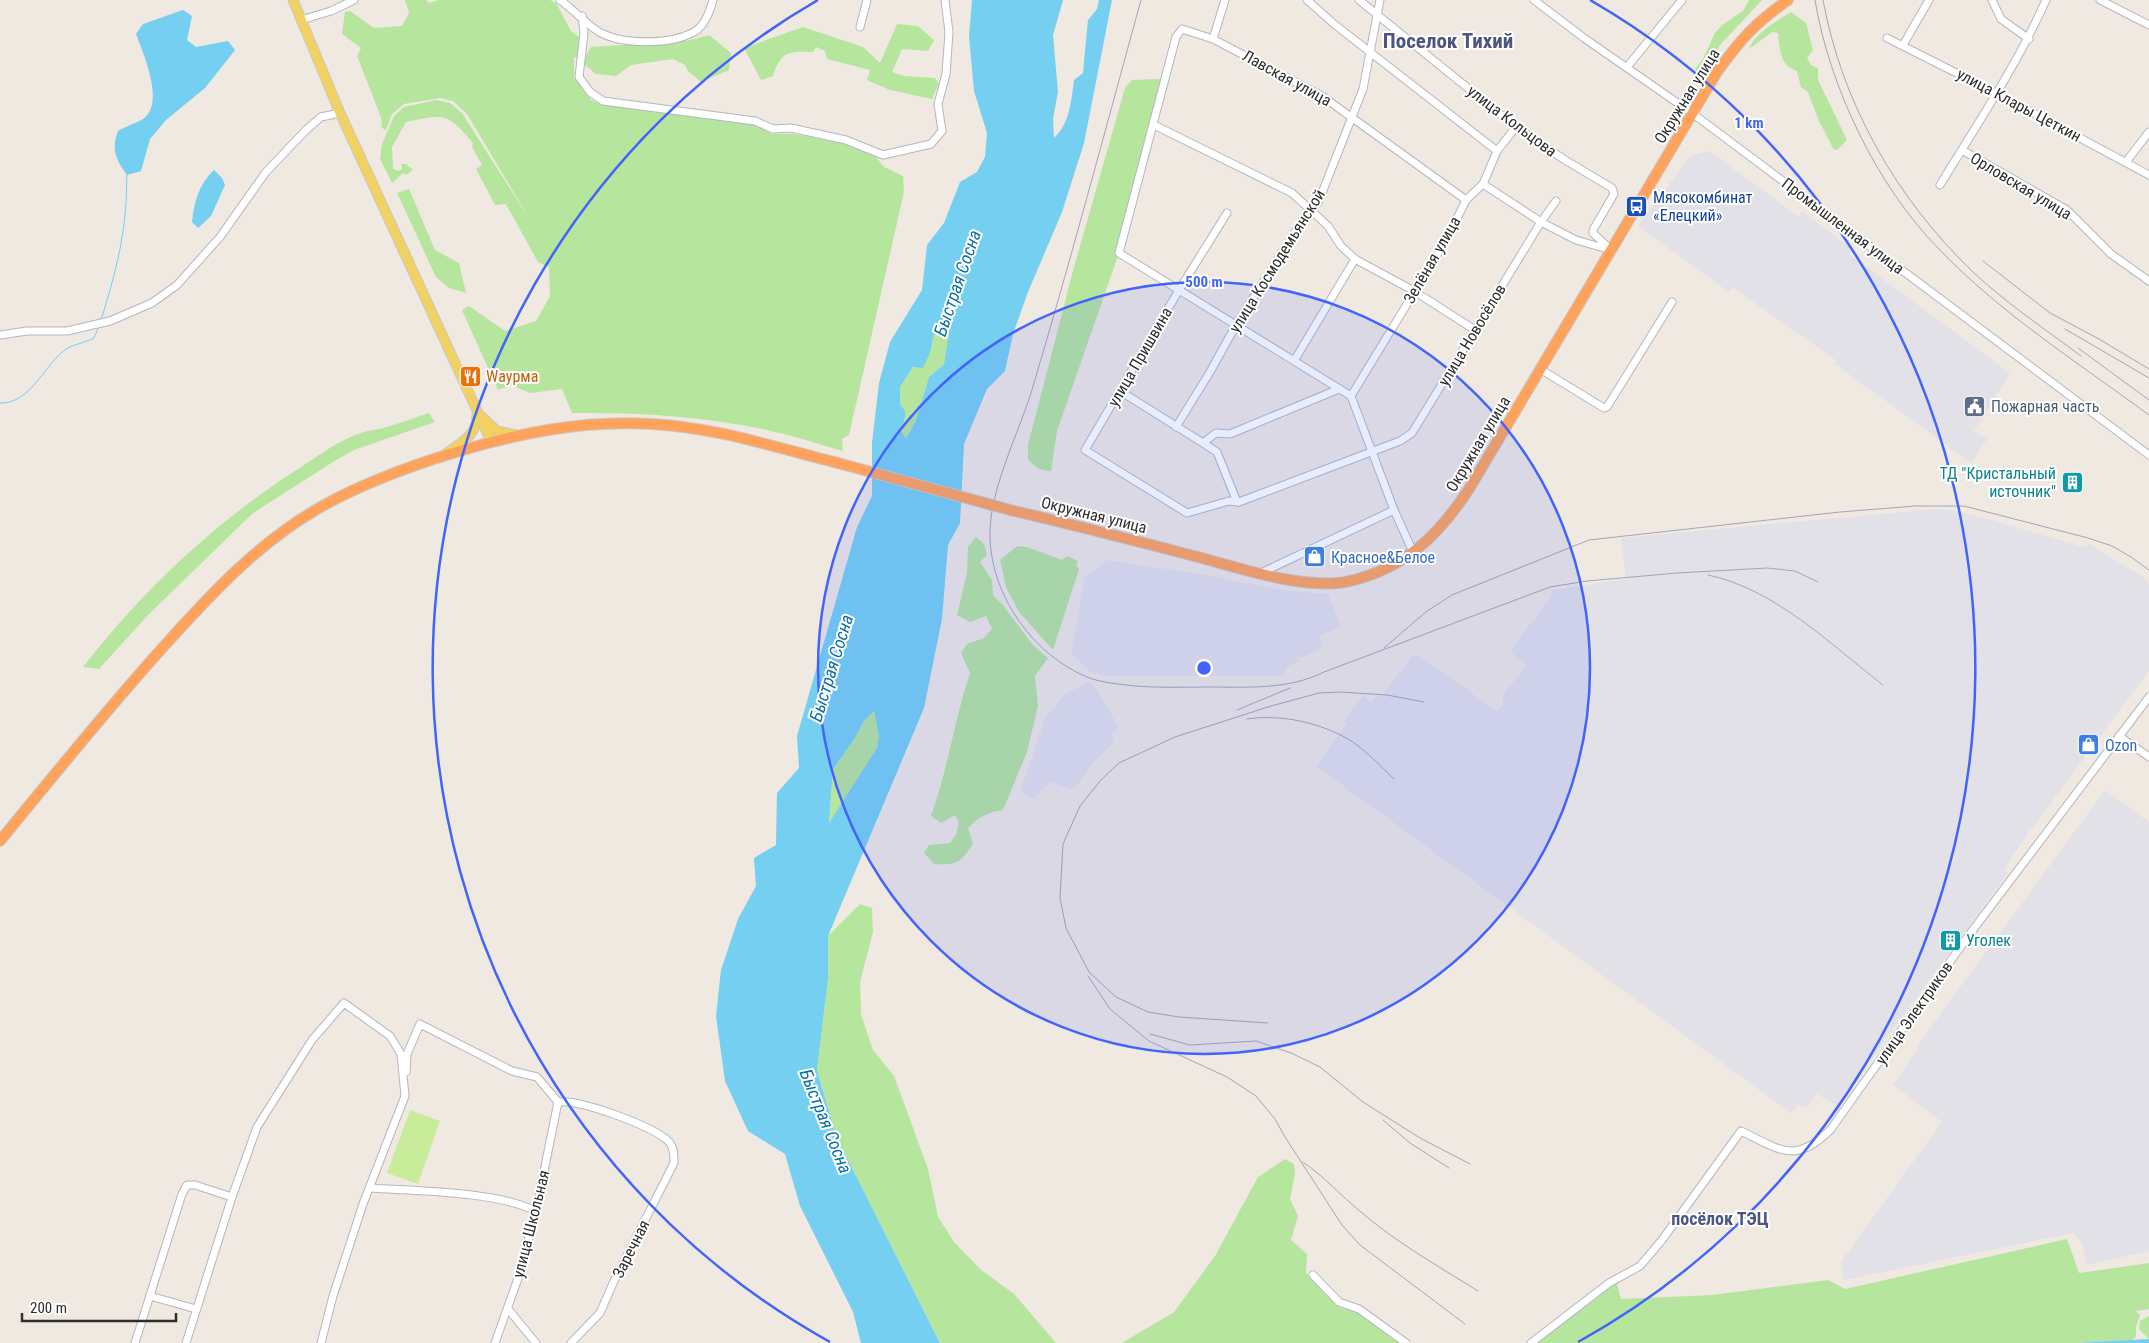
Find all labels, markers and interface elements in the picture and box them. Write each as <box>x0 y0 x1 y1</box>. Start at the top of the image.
district label: Поселок Тихий <box>1383 29 1513 53</box>
street label: Окружная улица <box>1650 45 1724 147</box>
street label: Лавская улица <box>1239 46 1335 110</box>
street label: улица Клары Цеткин <box>1954 64 2084 146</box>
street label: улица Кольцова <box>1464 81 1560 161</box>
text: 1 km <box>1734 114 1764 132</box>
street label: Орловская улица <box>1967 148 2075 224</box>
street label: Промышленная улица <box>1778 174 1908 278</box>
street label: улица Космодемьянской <box>1225 186 1329 336</box>
place label: Мясокомбинат «Елецкий» <box>1653 188 1753 225</box>
bus stop icon: Мясокомбинат «Елецкий» <box>1625 194 1649 218</box>
street label: Зелёная улица <box>1399 213 1465 307</box>
water label: Быстрая Сосна <box>929 227 985 339</box>
text: 500 m <box>1185 273 1223 291</box>
street label: улица Новосёлов <box>1434 281 1510 389</box>
street label: улица Пришвина <box>1104 304 1176 410</box>
restaurant icon: Wаурма <box>458 364 482 388</box>
place label: Wаурма <box>486 367 538 386</box>
street label: Окружная улица <box>1442 393 1514 495</box>
public building icon: Пожарная часть <box>1963 394 1987 418</box>
place label: Пожарная часть <box>1991 397 2099 416</box>
place label: ТД "Кристальный источник" <box>1939 464 2056 501</box>
building icon: ТД "Кристальный источник" <box>2060 470 2084 494</box>
street label: Окружная улица <box>1039 493 1149 537</box>
shop icon: Красное&Белое <box>1303 545 1327 569</box>
place label: Красное&Белое <box>1331 548 1435 567</box>
water label: Быстрая Сосна <box>805 612 857 724</box>
centre of rings <box>1195 659 1213 677</box>
shop icon: Ozon <box>2077 733 2101 757</box>
place label: Ozon <box>2105 736 2137 755</box>
building icon: Уголек <box>1938 928 1962 952</box>
place label: Уголек <box>1966 931 2011 950</box>
street label: улица Электриков <box>1871 958 1957 1068</box>
water label: Быстрая Сосна <box>796 1066 856 1176</box>
street label: улица Школьная <box>508 1168 554 1280</box>
district label: посёлок ТЭЦ <box>1671 1208 1769 1229</box>
street label: Заречная <box>608 1217 654 1281</box>
scale bar <box>22 1290 176 1322</box>
text: 200 m <box>30 1299 67 1317</box>

